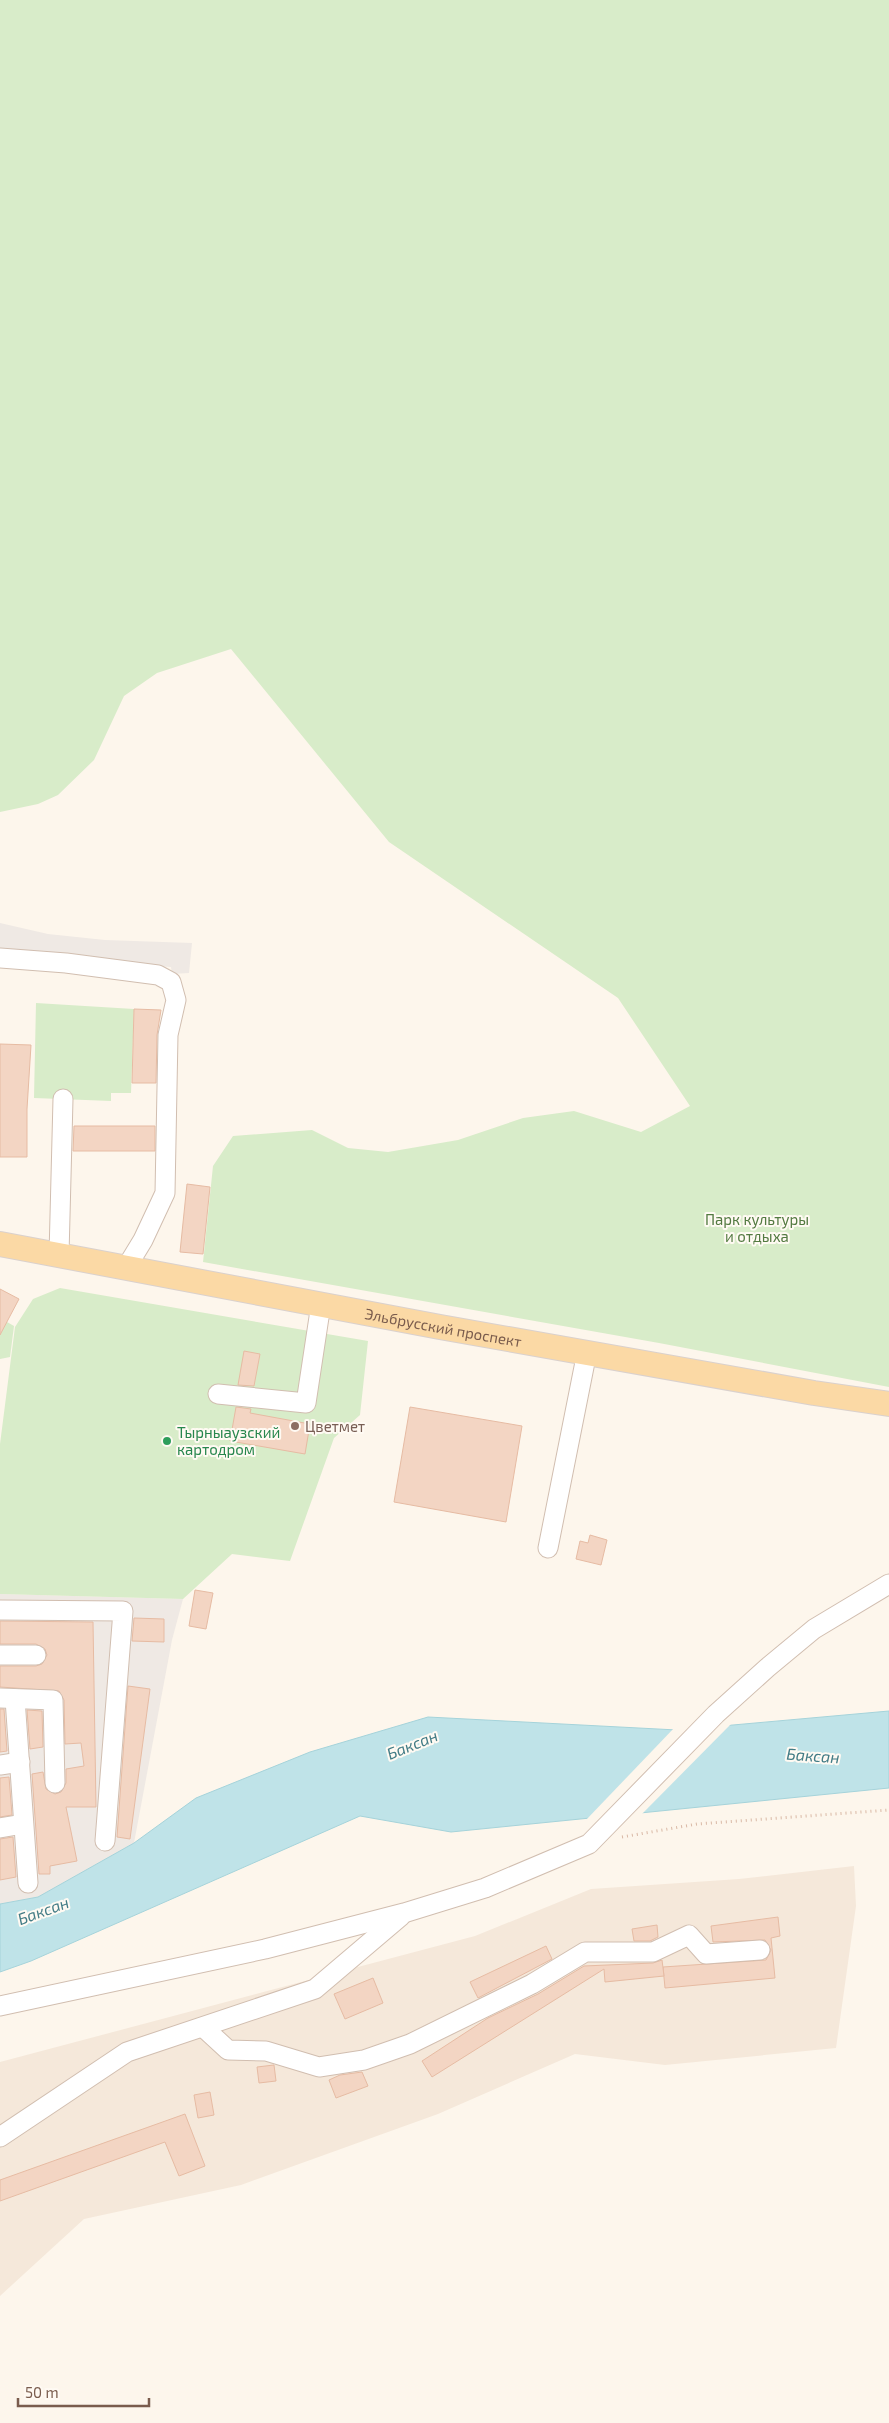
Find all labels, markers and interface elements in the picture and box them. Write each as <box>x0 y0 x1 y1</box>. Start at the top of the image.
park label: Парк культуры и отдыха <box>705 1210 809 1245</box>
street label: Эльбрусский проспект <box>363 1304 523 1350</box>
place label: Цветмет <box>305 1417 365 1435</box>
marker: Цветмет <box>289 1420 301 1432</box>
place label: Тырныаузский картодром <box>177 1423 280 1458</box>
marker: Тырныаузский картодром <box>161 1435 173 1447</box>
water label: Баксан <box>384 1725 440 1763</box>
water label: Баксан <box>786 1744 840 1766</box>
water label: Баксан <box>15 1892 71 1928</box>
scale bar <box>18 2376 149 2408</box>
text: 50 m <box>25 2383 59 2401</box>

